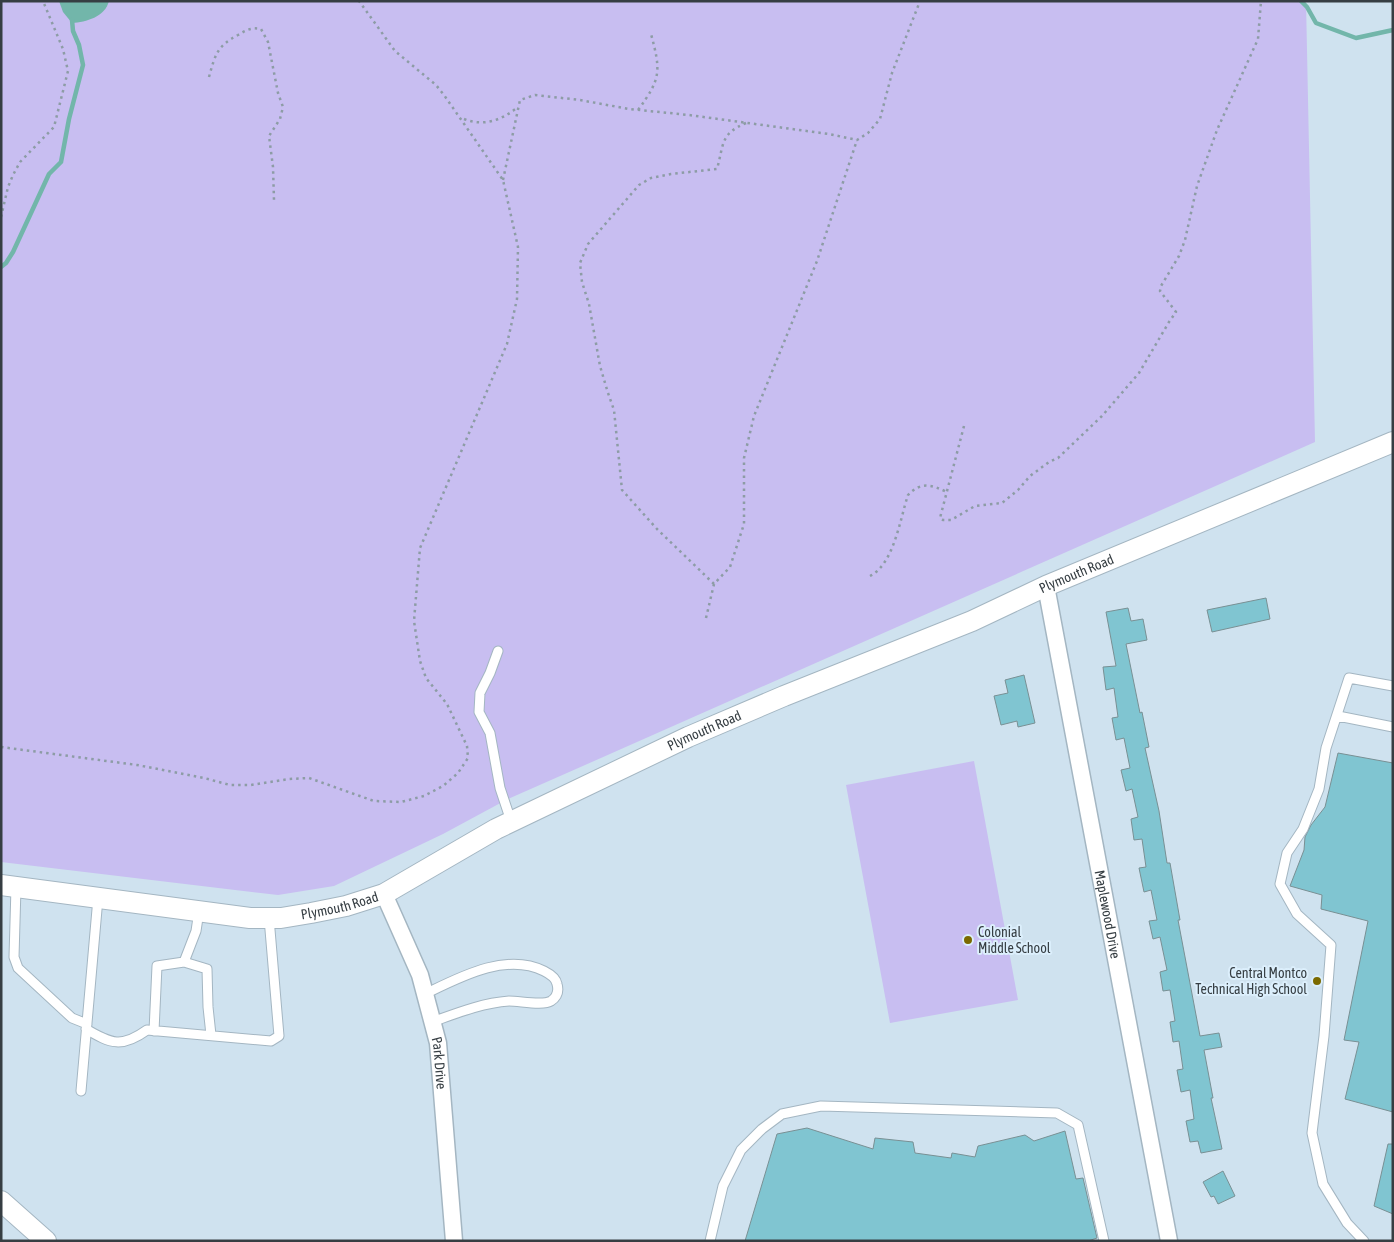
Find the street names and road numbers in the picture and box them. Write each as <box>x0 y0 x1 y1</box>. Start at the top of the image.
street label: Plymouth Road <box>1036 551 1116 596</box>
street label: Plymouth Road <box>665 707 744 754</box>
street label: Maplewood Drive <box>1092 869 1124 960</box>
street label: Plymouth Road <box>300 888 380 923</box>
street label: Park Drive <box>429 1035 450 1090</box>

